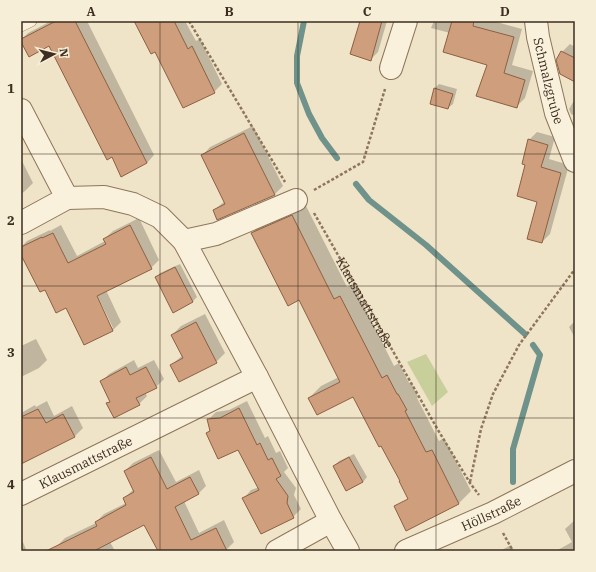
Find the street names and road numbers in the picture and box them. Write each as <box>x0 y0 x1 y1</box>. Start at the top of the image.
street label: Schmalzgrube <box>530 36 568 126</box>
street label: Klausmattstraße <box>332 254 398 351</box>
street label: Klausmattstraße <box>36 432 135 492</box>
street label: Höllstraße <box>458 492 524 534</box>

